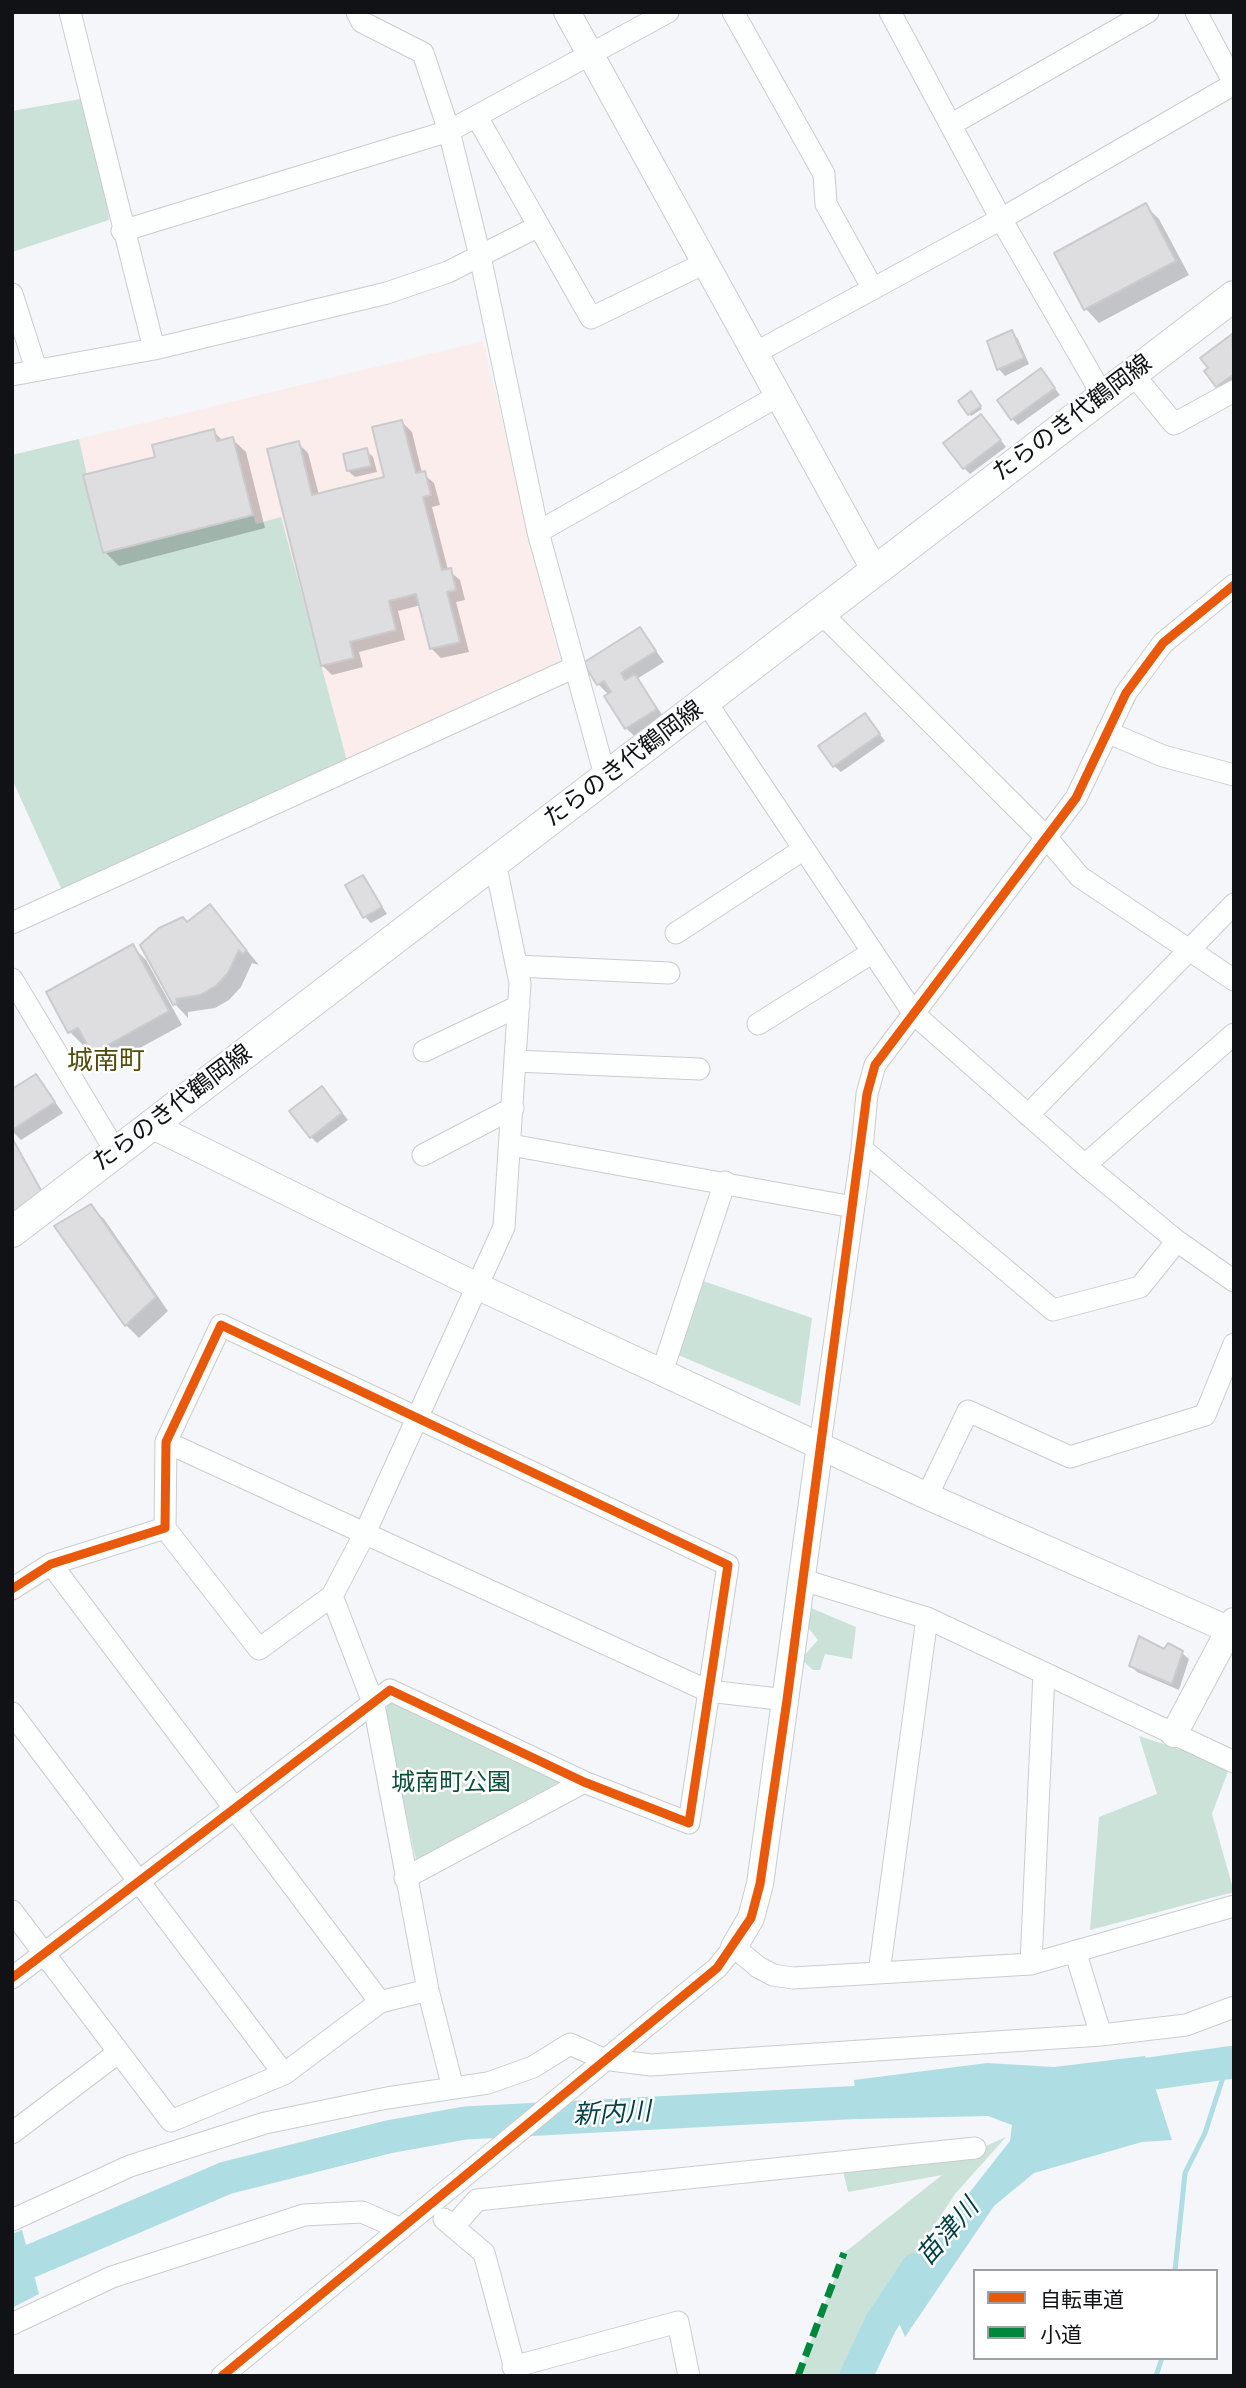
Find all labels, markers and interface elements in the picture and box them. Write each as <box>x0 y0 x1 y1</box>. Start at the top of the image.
street label: たらのき代鶴岡線 <box>988 350 1158 488</box>
street label: たらのき代鶴岡線 <box>539 696 709 834</box>
street label: たらのき代鶴岡線 <box>88 1040 258 1178</box>
district label: 城南町 <box>67 1046 145 1078</box>
park label: 城南町公園 <box>391 1770 511 1798</box>
water label: 新内川 <box>572 2097 652 2133</box>
water label: 苗津川 <box>912 2193 986 2273</box>
legend <box>973 2269 1218 2360</box>
text: 自転車道 <box>1040 2288 1124 2312</box>
text: 小道 <box>1040 2323 1082 2347</box>

